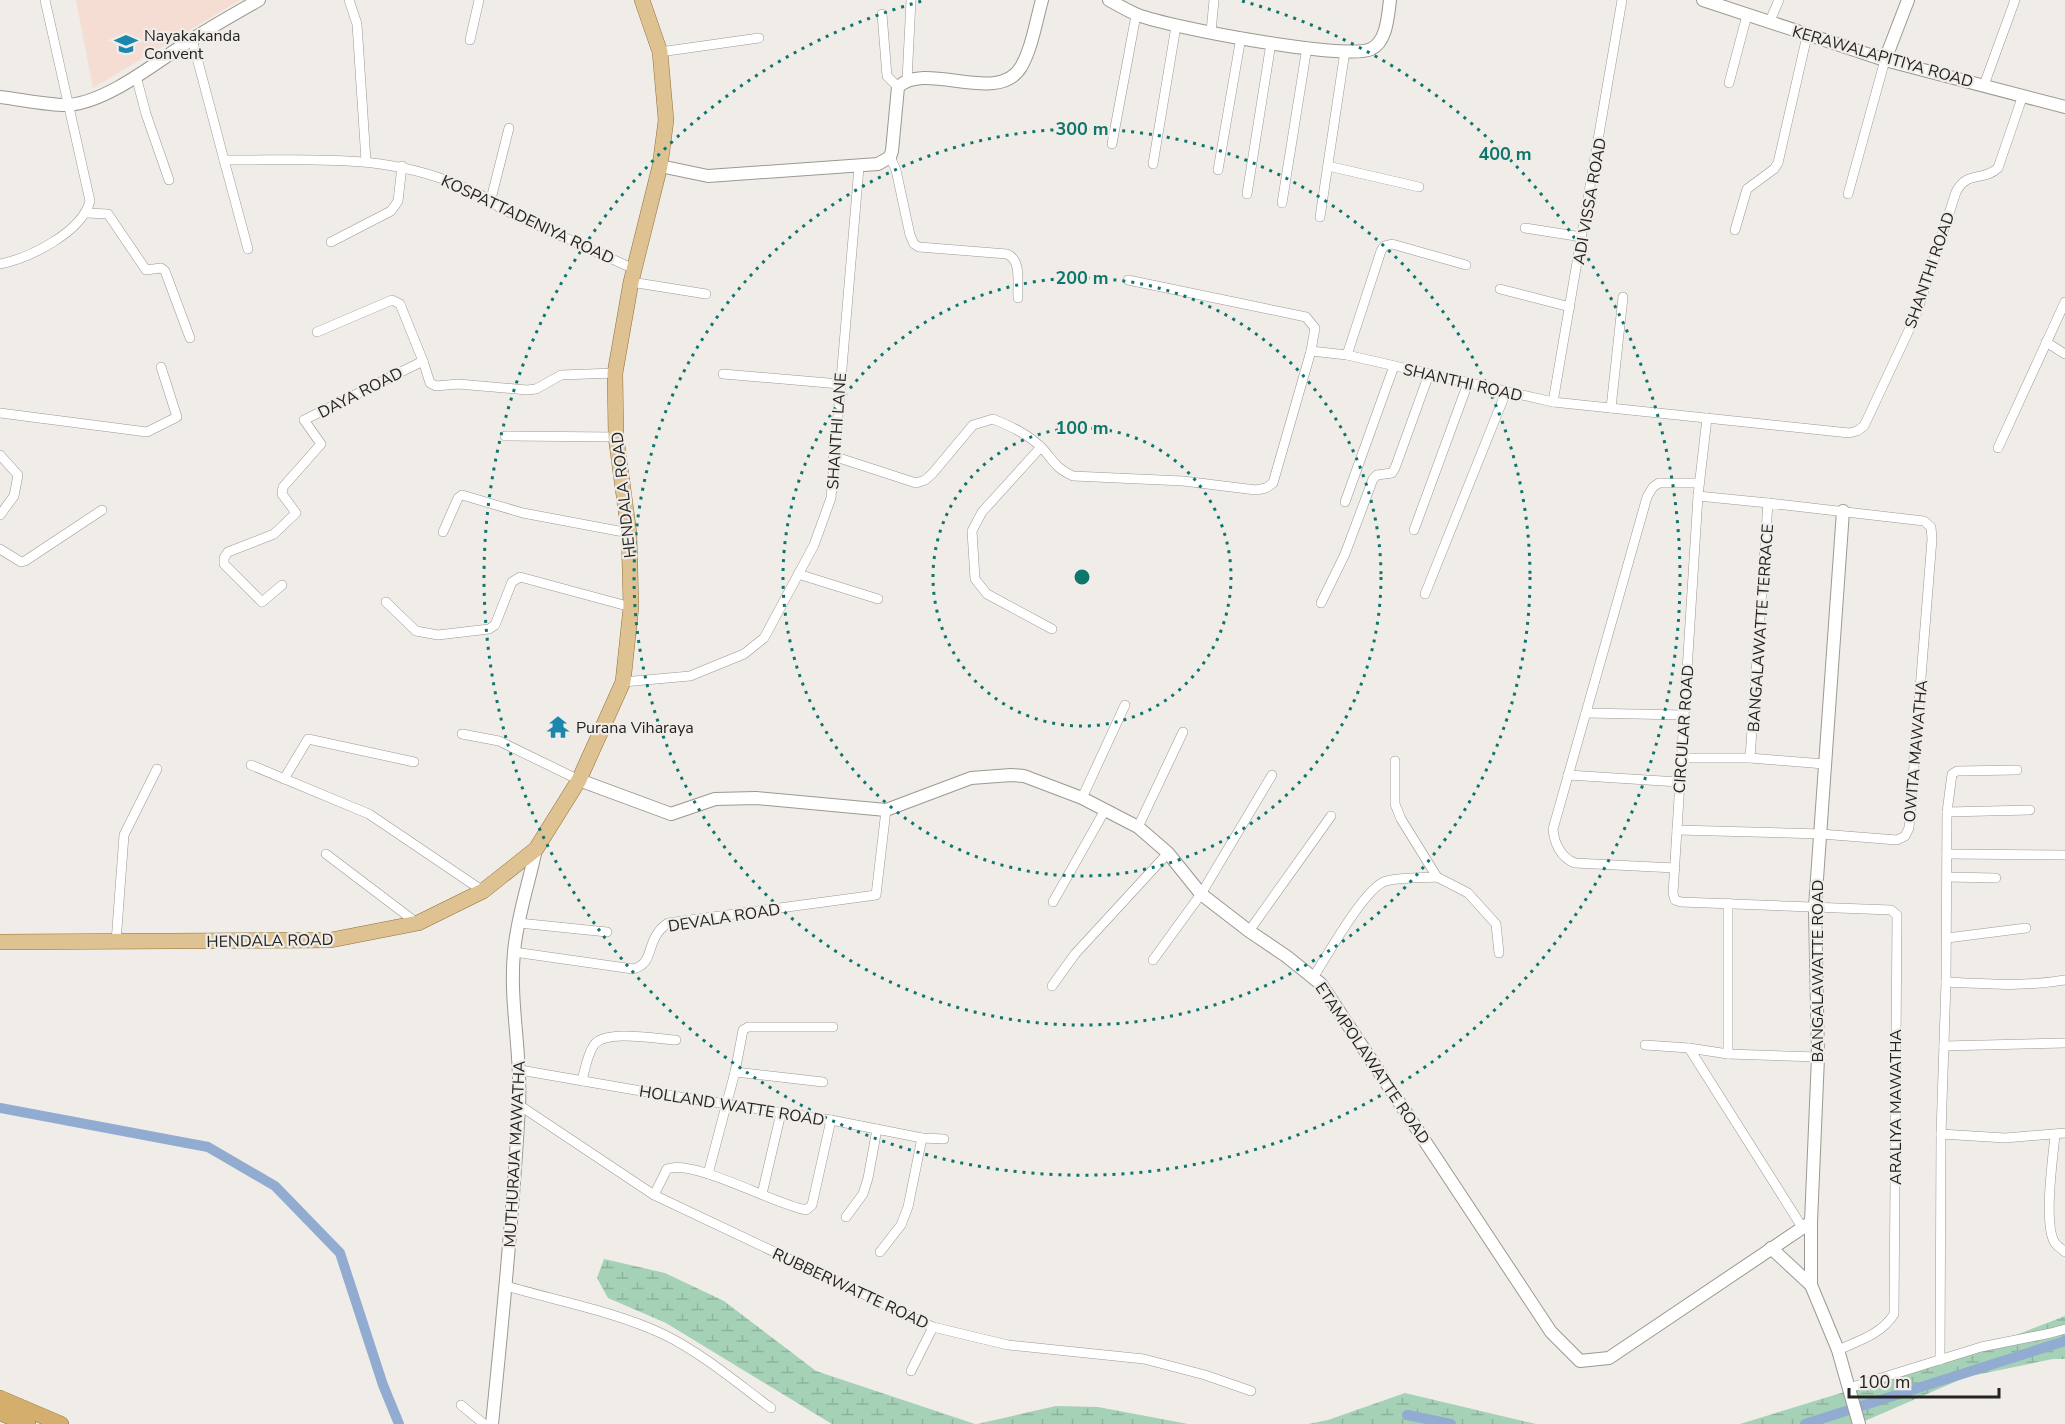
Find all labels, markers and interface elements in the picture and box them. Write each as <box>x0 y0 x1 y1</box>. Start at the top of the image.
street label: KERAWALAPITIYA ROAD <box>1790 21 1976 93</box>
place label: Nayakakanda Convent <box>144 25 240 65</box>
school or university icon: Nayakakanda Convent <box>113 31 139 57</box>
text: 300 m <box>1055 117 1109 141</box>
street label: ADI VISSA ROAD <box>1568 136 1612 266</box>
text: 400 m <box>1478 142 1532 166</box>
street label: KOSPATTADENIYA ROAD <box>437 170 618 270</box>
street label: SHANTHI ROAD <box>1900 209 1960 331</box>
text: 200 m <box>1055 266 1109 290</box>
street label: SHANTHI ROAD <box>1401 359 1525 407</box>
street label: DAYA ROAD <box>314 362 407 424</box>
street label: SHANTHI LANE <box>822 372 852 490</box>
text: 100 m <box>1055 416 1109 440</box>
street label: HENDALA ROAD <box>606 431 642 559</box>
street label: BANGALAWATTE TERRACE <box>1743 523 1779 733</box>
centre of rings <box>1072 567 1092 587</box>
street label: CIRCULAR ROAD <box>1669 664 1699 794</box>
street label: OWITA MAWATHA <box>1899 679 1933 823</box>
temple icon: Purana Viharaya <box>545 714 571 740</box>
place label: Purana Viharaya <box>576 717 694 739</box>
street label: BANGALAWATTE ROAD <box>1807 880 1829 1062</box>
street label: DEVALA ROAD <box>666 898 782 938</box>
street label: HENDALA ROAD <box>206 929 334 953</box>
street label: ETAMPOLAWATTE ROAD <box>1310 978 1435 1149</box>
street label: ARALIYA MAWATHA <box>1885 1029 1907 1185</box>
street label: MUTHURAJA MAWATHA <box>499 1060 531 1248</box>
street label: HOLLAND WATTE ROAD <box>638 1080 826 1132</box>
street label: RUBBERWATTE ROAD <box>769 1243 932 1335</box>
scale bar <box>1849 1361 1999 1399</box>
text: 100 m <box>1858 1370 1910 1394</box>

